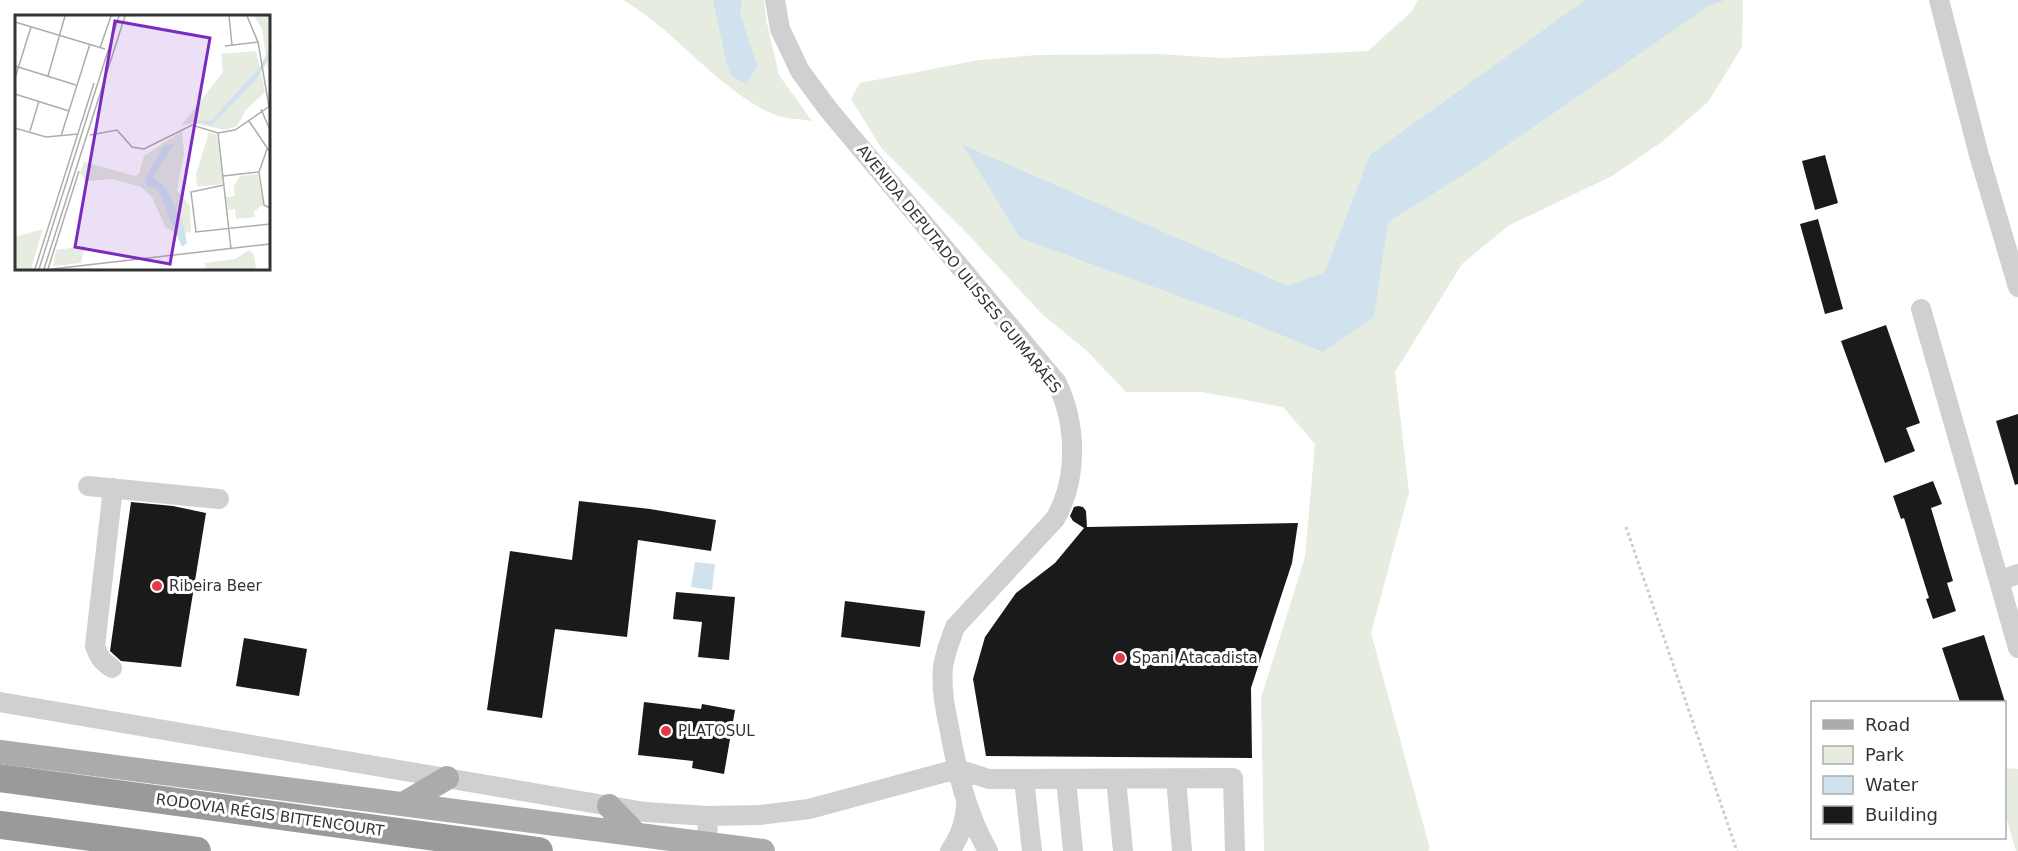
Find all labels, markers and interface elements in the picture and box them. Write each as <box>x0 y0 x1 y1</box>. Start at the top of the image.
inset map <box>15 15 270 270</box>
street label: AVENIDA DEPUTADO ULISSES GUIMARÃES <box>853 141 1066 397</box>
place label: Ribeira Beer <box>169 577 262 595</box>
marker: Ribeira Beer <box>150 579 164 593</box>
place label: Spani Atacadista <box>1132 649 1258 667</box>
marker: Spani Atacadista <box>1113 651 1127 665</box>
legend <box>1811 701 2006 839</box>
text: Road <box>1865 714 1910 735</box>
place label: PLATOSUL <box>678 722 755 740</box>
marker: PLATOSUL <box>659 724 673 738</box>
text: Park <box>1865 744 1904 765</box>
text: Water <box>1865 774 1919 795</box>
street label: RODOVIA RÉGIS BITTENCOURT <box>155 789 386 840</box>
text: Building <box>1865 804 1938 825</box>

